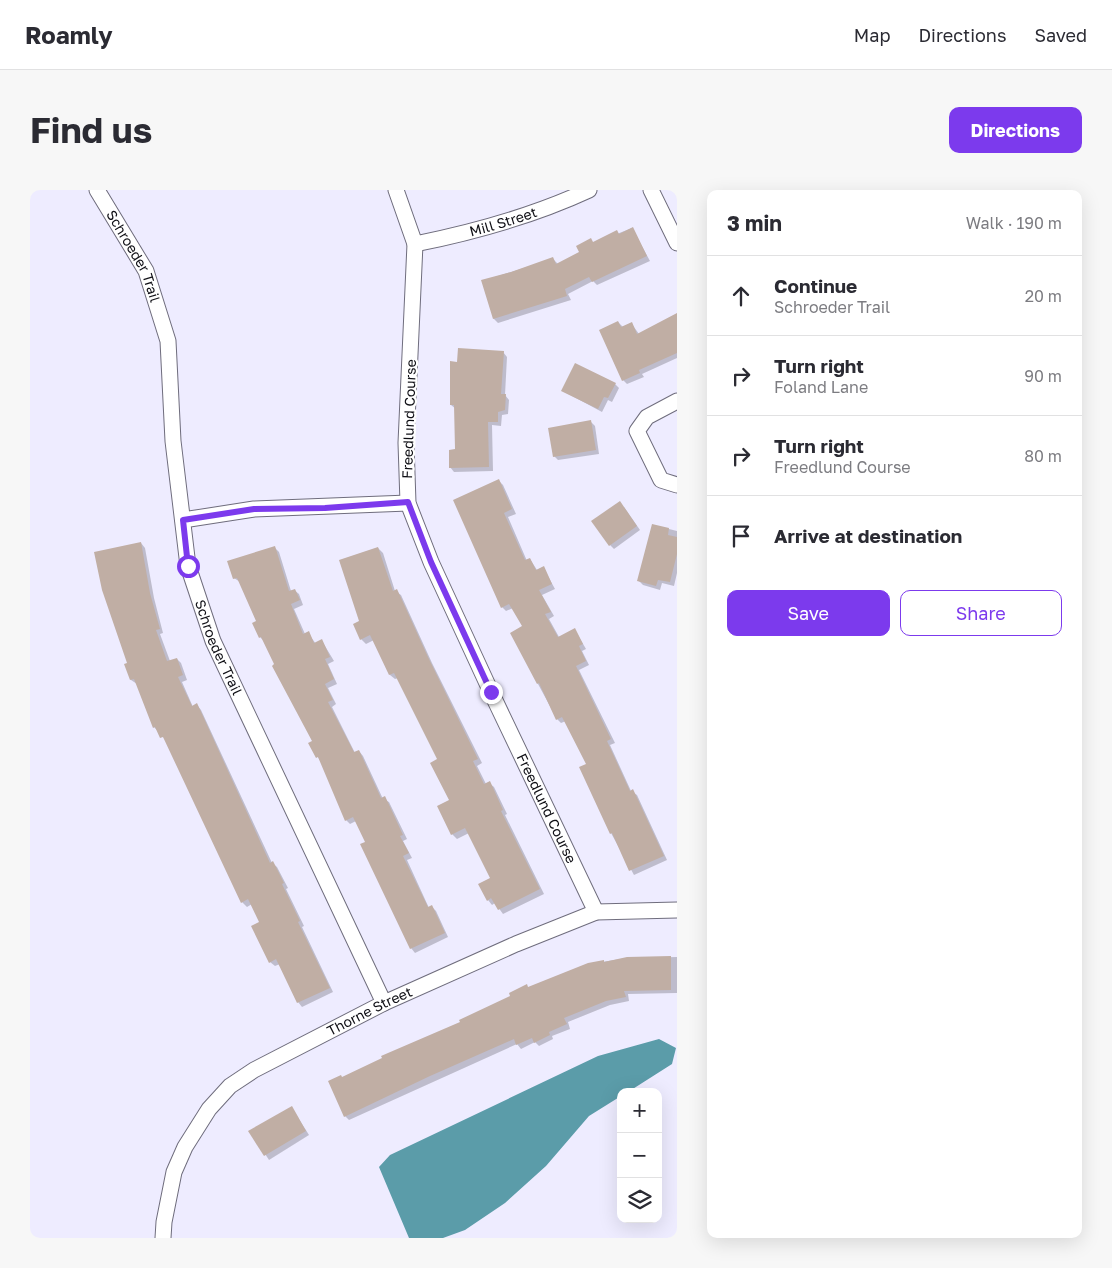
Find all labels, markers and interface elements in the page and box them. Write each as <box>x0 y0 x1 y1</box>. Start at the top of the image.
text: Roamly <box>25 20 113 49</box>
text: Map <box>854 24 890 46</box>
text: Directions <box>918 24 1006 46</box>
text: Saved <box>1034 24 1087 46</box>
button: Directions <box>949 107 1082 153</box>
text: Find us <box>30 109 152 151</box>
street label: Mill Street <box>467 203 539 239</box>
street label: Schroeder Trail <box>103 207 164 304</box>
text: 3 min <box>727 210 782 236</box>
text: Walk · 190 m <box>966 213 1062 233</box>
text: Continue <box>774 274 857 297</box>
icon: ahead <box>727 282 755 310</box>
text: 20 m <box>1025 286 1062 306</box>
text: Schroeder Trail <box>774 297 890 317</box>
text: Turn right <box>774 354 864 377</box>
street label: Freedlund Course <box>398 359 419 479</box>
icon: right <box>727 362 755 390</box>
text: 90 m <box>1024 366 1062 386</box>
text: Foland Lane <box>774 377 868 397</box>
text: Turn right <box>774 434 864 457</box>
icon: right <box>727 442 755 470</box>
text: 80 m <box>1024 446 1062 466</box>
text: Freedlund Course <box>774 457 911 477</box>
icon: arrive <box>727 522 755 550</box>
text: Arrive at destination <box>774 524 962 547</box>
route start <box>177 555 200 578</box>
button: Save <box>727 590 890 636</box>
button: Share <box>900 590 1062 636</box>
street label: Schroeder Trail <box>192 597 246 698</box>
route end <box>480 681 503 704</box>
street label: Freedlund Course <box>514 751 580 866</box>
street label: Thorne Street <box>324 983 415 1039</box>
map controls <box>617 1088 662 1223</box>
button: + <box>617 1088 662 1133</box>
button: − <box>617 1133 662 1178</box>
button: layers <box>617 1178 662 1223</box>

